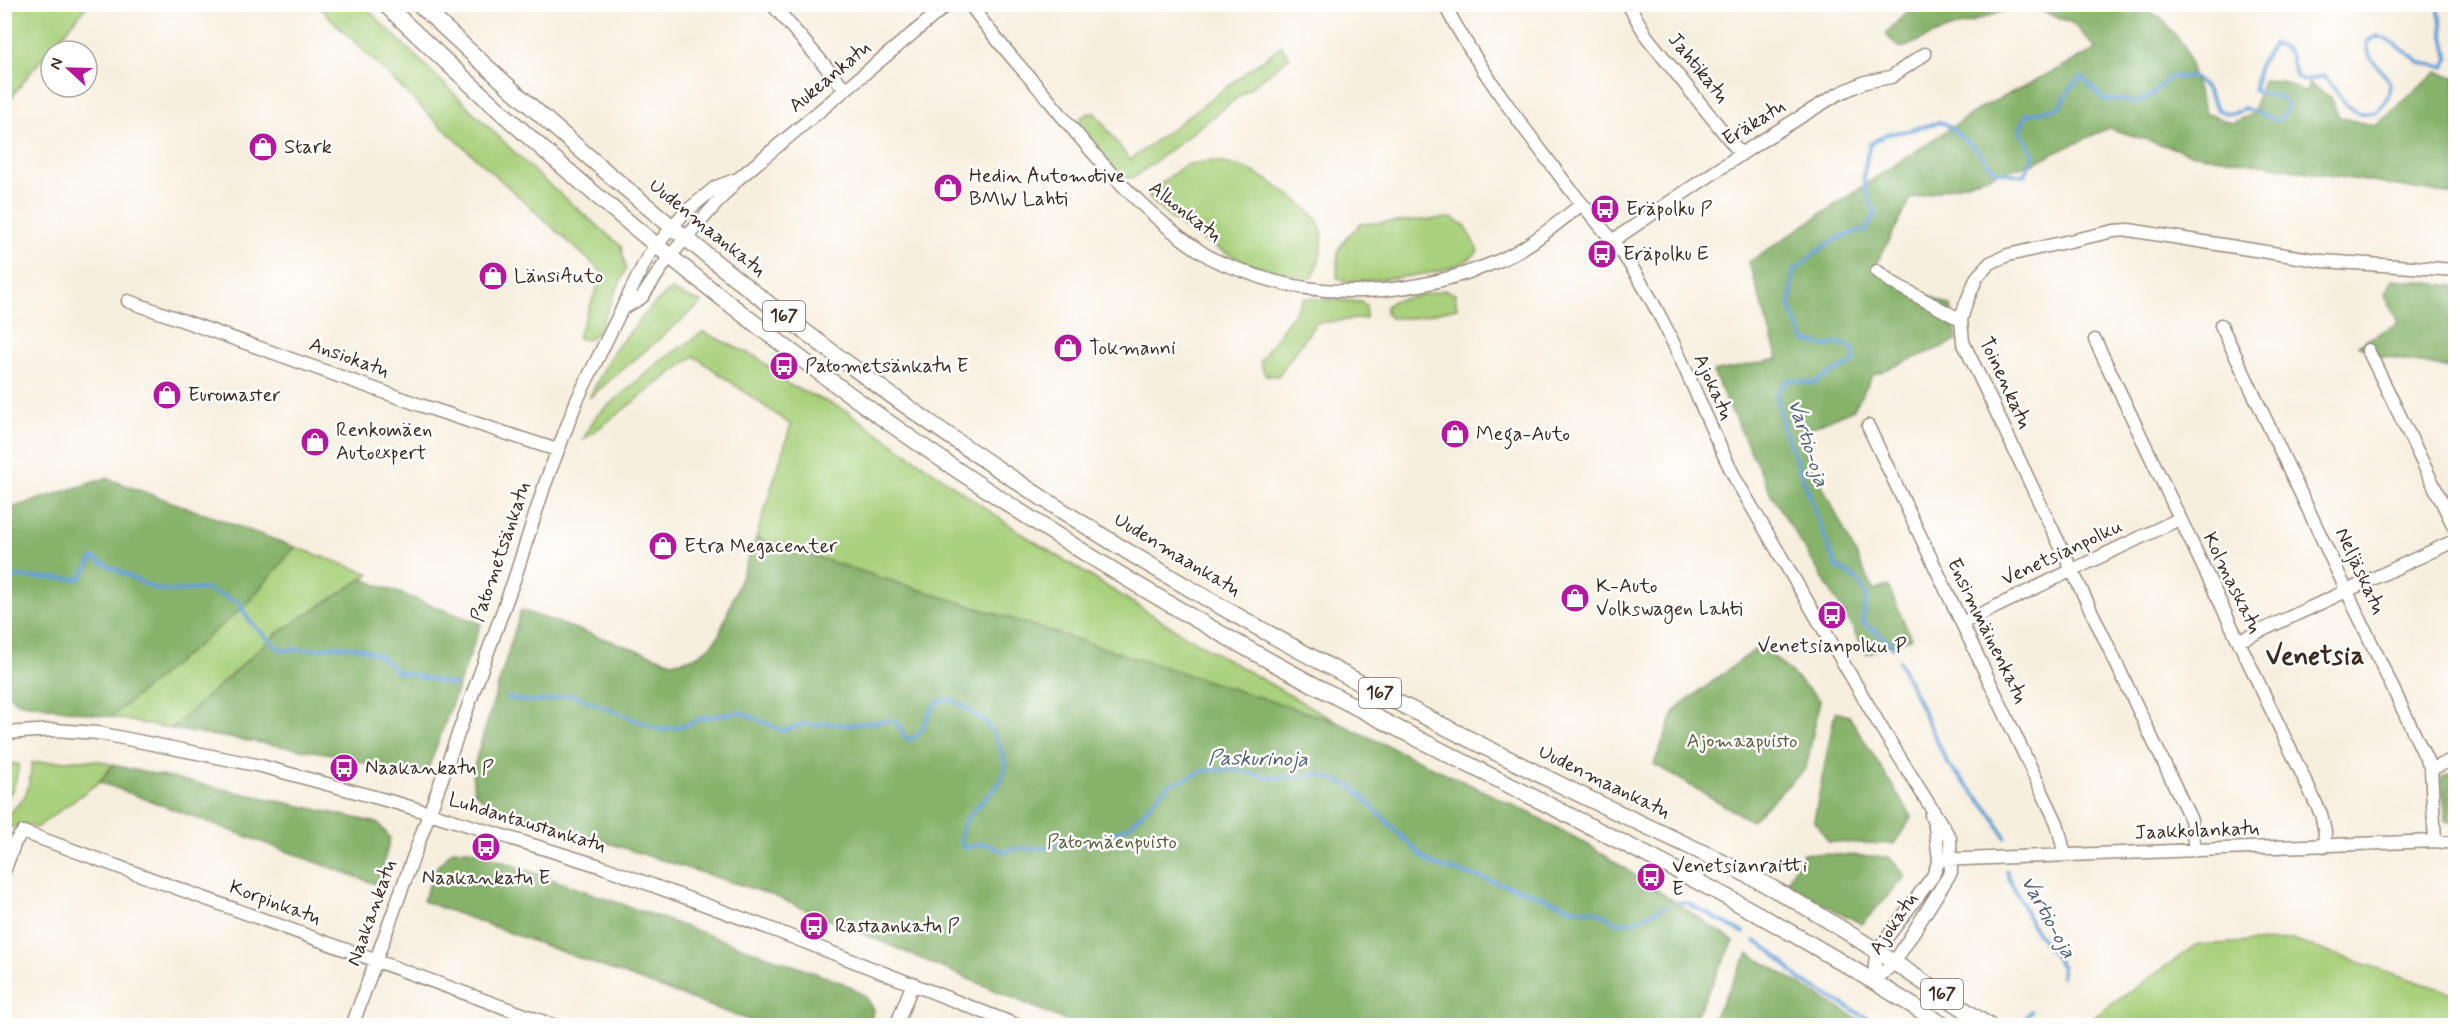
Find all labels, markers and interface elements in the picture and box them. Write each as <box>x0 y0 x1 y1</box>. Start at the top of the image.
street label: Jahtikatu <box>1661 27 1735 109</box>
street label: Aukeankatu <box>783 35 877 119</box>
north arrow <box>39 39 99 99</box>
text: N <box>45 55 68 73</box>
street label: Eräkatu <box>1717 93 1791 153</box>
shop icon: Stark <box>247 131 279 163</box>
place label: Stark <box>284 134 332 161</box>
place label: Hedin Automotive BMW Lahti <box>969 163 1125 213</box>
street label: Uudenmaankatu <box>643 172 771 284</box>
shop icon: Hedin Automotive BMW Lahti <box>932 172 964 204</box>
street label: Alhonkatu <box>1143 175 1227 249</box>
bus stop icon: Eräpolku P <box>1589 193 1621 225</box>
place label: Eräpolku P <box>1626 196 1712 223</box>
bus stop icon: Eräpolku E <box>1586 238 1618 270</box>
place label: Eräpolku E <box>1623 241 1709 268</box>
shop icon: LänsiAuto <box>477 260 509 292</box>
place label: LänsiAuto <box>514 263 603 290</box>
road number: 167 <box>763 301 805 331</box>
street label: Ansiokatu <box>305 331 393 385</box>
shop icon: Tokmanni <box>1052 332 1084 364</box>
street label: Toinenkatu <box>1972 333 2038 433</box>
place label: Tokmanni <box>1089 335 1176 362</box>
bus stop icon: Patometsänkatu E <box>768 350 800 382</box>
street label: Ajokatu <box>1686 350 1740 424</box>
place label: Patometsänkatu E <box>805 353 968 380</box>
shop icon: Euromaster <box>151 379 183 411</box>
place label: Euromaster <box>188 382 281 409</box>
water label: Vartio-oja <box>1781 396 1835 490</box>
place label: Renkomäen Autoexpert <box>336 417 432 467</box>
shop icon: Mega-Auto <box>1439 418 1471 450</box>
place label: Mega-Auto <box>1476 421 1570 450</box>
shop icon: Renkomäen Autoexpert <box>299 426 331 458</box>
street label: Patometsänkatu <box>464 478 538 626</box>
street label: Uudenmaankatu <box>1109 507 1245 603</box>
street label: Venetsianpolku <box>1997 513 2127 593</box>
street label: Neljäskatu <box>2328 523 2392 619</box>
street label: Kolmaskatu <box>2196 528 2268 638</box>
shop icon: Etra Megacenter <box>647 530 679 562</box>
place label: Etra Megacenter <box>684 533 838 560</box>
street label: Ensimmäinenkatu <box>1940 554 2034 708</box>
place label: K-Auto Volkswagen Lahti <box>1596 573 1743 624</box>
shop icon: K-Auto Volkswagen Lahti <box>1559 582 1591 614</box>
bus stop icon: Venetsianpolku P <box>1816 599 1848 631</box>
place label: Venetsianpolku P <box>1758 633 1906 660</box>
district label: Venetsia <box>2266 640 2364 674</box>
road number: 167 <box>1359 678 1401 708</box>
park label: Ajomaapuisto <box>1686 728 1798 755</box>
street label: Uudenmaankatu <box>1534 738 1674 826</box>
water label: Paskurinoja <box>1208 744 1308 774</box>
bus stop icon: Naakankatu P <box>328 752 360 784</box>
place label: Naakankatu P <box>365 755 494 782</box>
street label: Luhdantaustankatu <box>445 786 609 860</box>
street label: Jaakkolankatu <box>2134 815 2260 847</box>
park label: Patomäenpuisto <box>1047 829 1177 856</box>
bus stop icon: Naakankatu E <box>470 831 502 863</box>
place label: Venetsianraitti E <box>1672 853 1807 903</box>
street label: Naakankatu <box>340 856 404 970</box>
bus stop icon: Venetsianraitti E <box>1635 861 1667 893</box>
place label: Naakankatu E <box>422 865 550 892</box>
water label: Vartio-oja <box>2014 871 2082 963</box>
street label: Korpinkatu <box>226 874 324 932</box>
street label: Ajokatu <box>1863 888 1925 960</box>
bus stop icon: Rastaankatu P <box>798 910 830 942</box>
place label: Rastaankatu P <box>835 913 960 940</box>
road number: 167 <box>1921 979 1963 1009</box>

